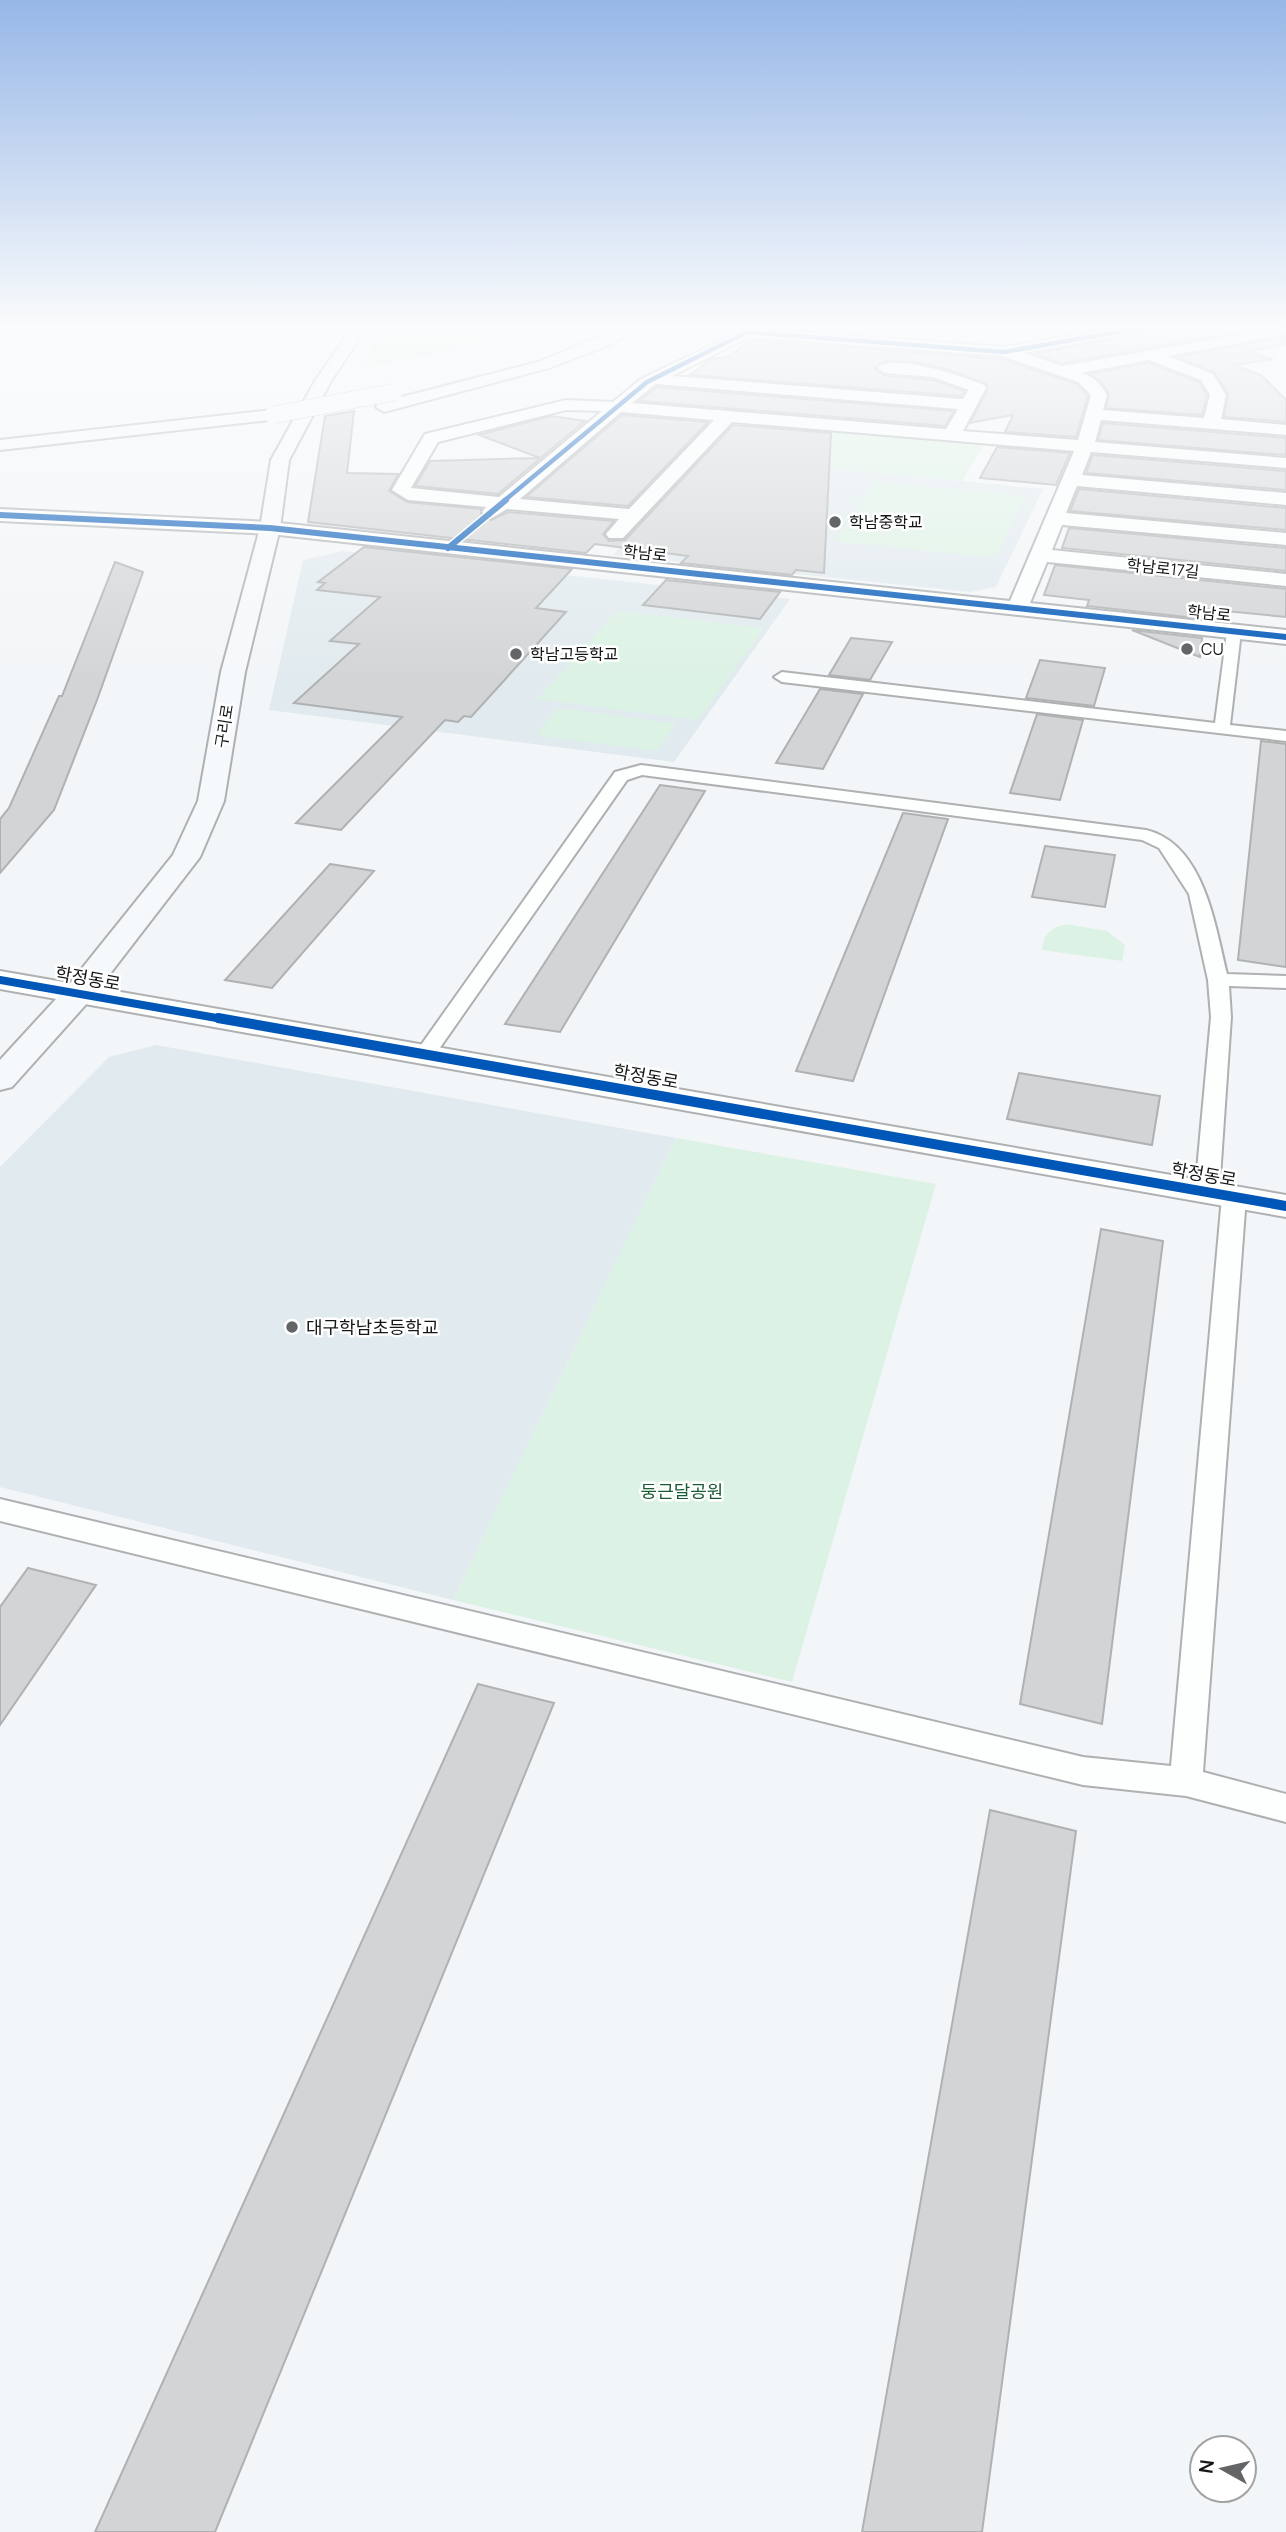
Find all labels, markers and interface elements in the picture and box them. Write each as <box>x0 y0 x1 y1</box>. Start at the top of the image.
place label: 학남중학교 <box>849 511 923 533</box>
marker: 학남중학교 <box>827 514 843 530</box>
street label: 학남로 <box>622 540 668 566</box>
street label: 학남로17길 <box>1125 553 1201 583</box>
street label: 학남로 <box>1186 600 1232 626</box>
place label: CU <box>1201 638 1224 660</box>
marker: CU <box>1179 641 1195 657</box>
place label: 학남고등학교 <box>530 643 618 665</box>
marker: 학남고등학교 <box>508 646 524 662</box>
street label: 구리로 <box>210 702 238 750</box>
street label: 학정동로 <box>53 960 123 996</box>
street label: 학정동로 <box>611 1058 681 1094</box>
street label: 학정동로 <box>1169 1156 1239 1192</box>
place label: 대구학남초등학교 <box>306 1315 438 1339</box>
marker: 대구학남초등학교 <box>284 1319 300 1335</box>
park label: 둥근달공원 <box>641 1479 723 1503</box>
north arrow <box>1188 2434 1258 2504</box>
text: N <box>1192 2458 1220 2475</box>

